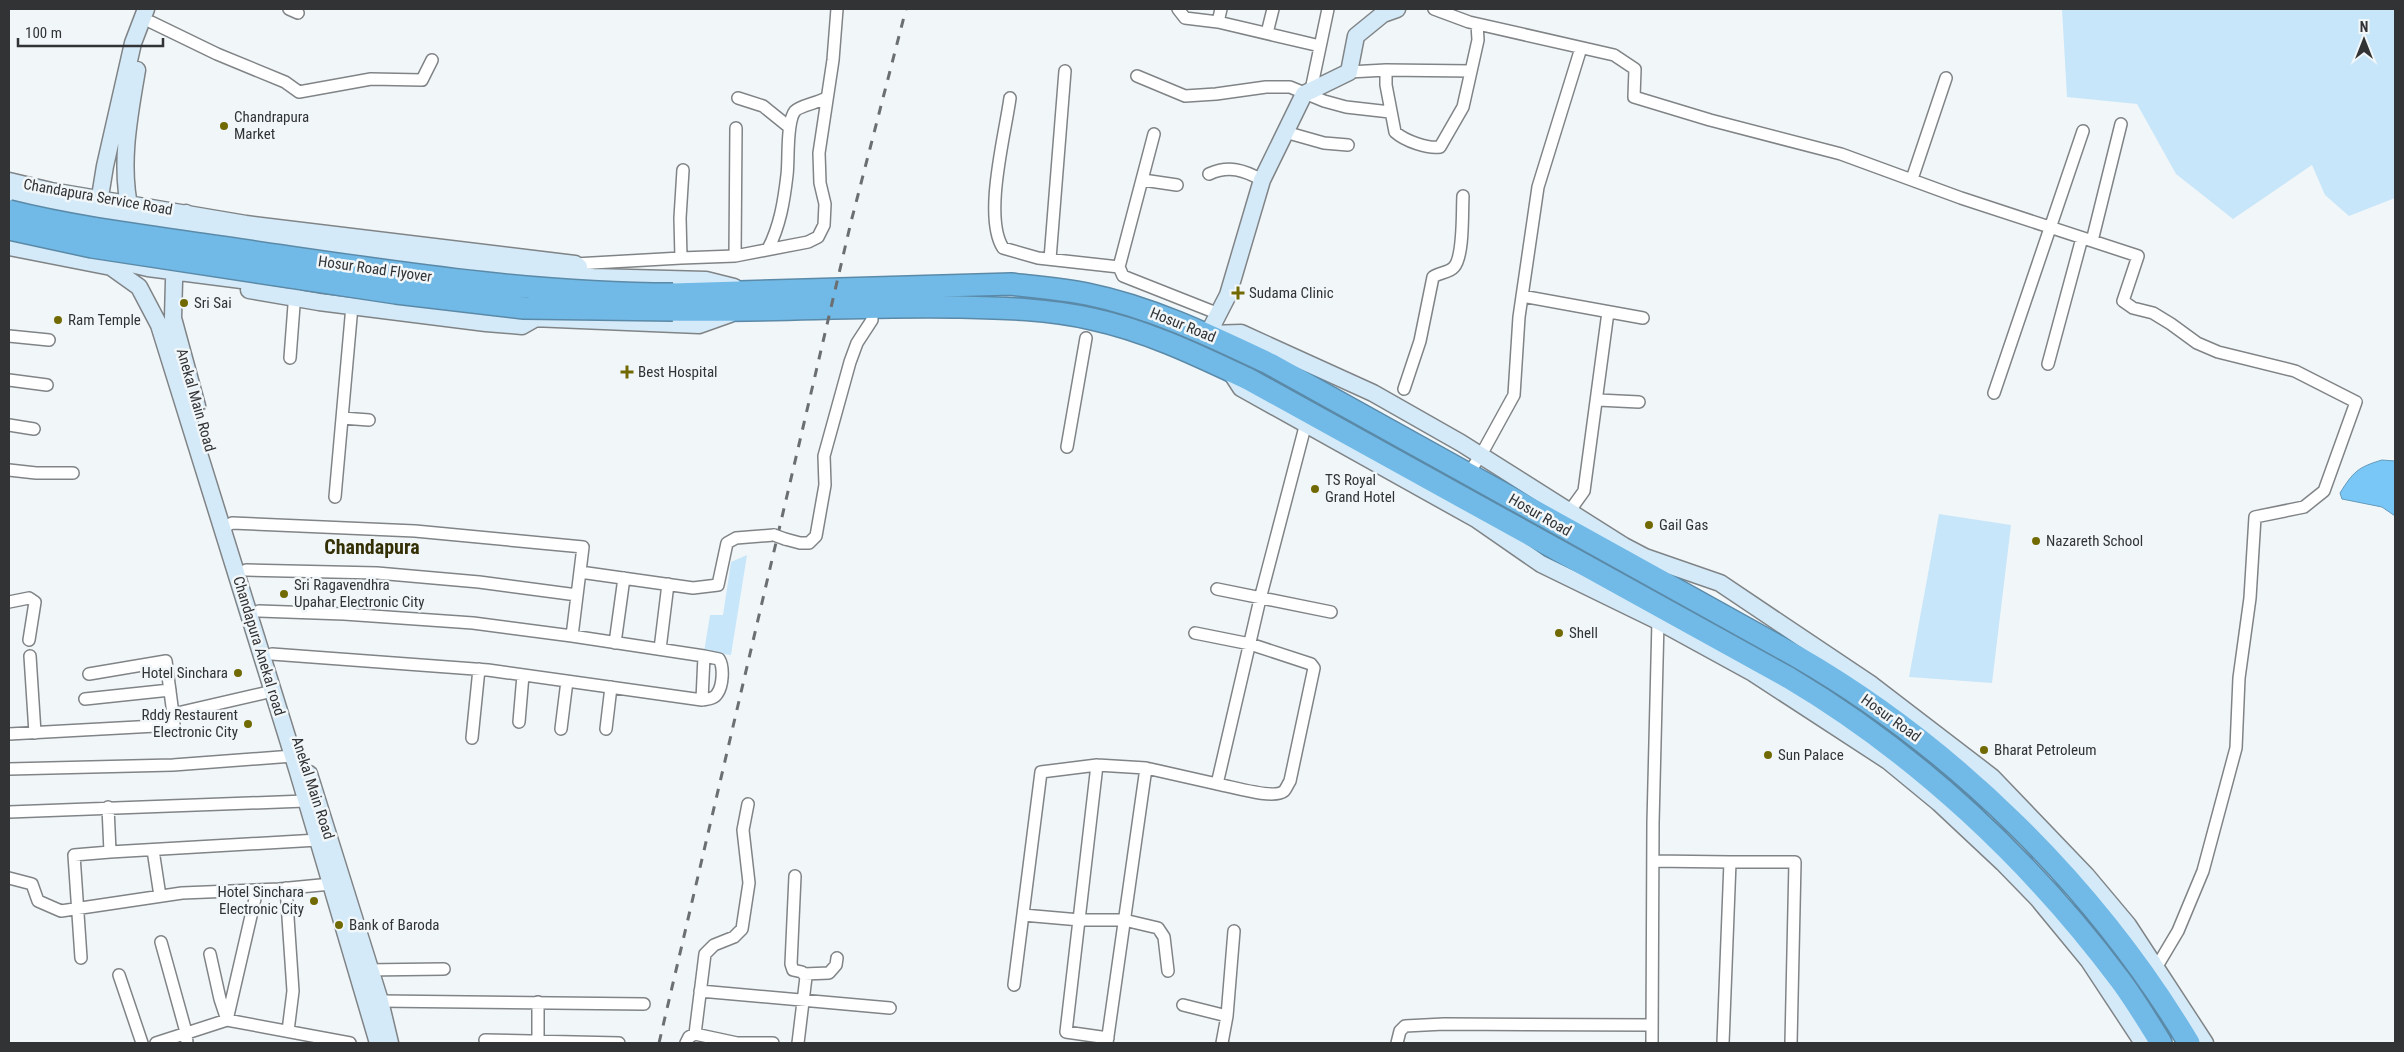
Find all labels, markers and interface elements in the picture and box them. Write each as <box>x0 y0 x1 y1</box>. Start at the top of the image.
scale bar <box>18 15 162 47</box>
north arrow <box>2339 15 2389 65</box>
text: N <box>2360 19 2368 35</box>
text: 100 m <box>25 24 62 42</box>
place label: Chandrapura Market <box>234 108 309 143</box>
marker: Chandrapura Market <box>218 120 230 132</box>
street label: Chandapura Service Road <box>22 175 174 219</box>
street label: Hosur Road Flyover <box>317 252 433 286</box>
place label: Sudama Clinic <box>1249 284 1334 302</box>
marker: Sudama Clinic <box>1231 286 1245 300</box>
place label: Sri Sai <box>194 294 232 312</box>
marker: Sri Sai <box>178 297 190 309</box>
street label: Hosur Road <box>1148 304 1218 346</box>
place label: Ram Temple <box>68 311 141 329</box>
marker: Ram Temple <box>52 314 64 326</box>
street label: Anekal Main Road <box>173 346 219 454</box>
place label: Best Hospital <box>638 363 718 381</box>
marker: Best Hospital <box>620 365 634 379</box>
place label: TS Royal Grand Hotel <box>1325 471 1395 506</box>
marker: TS Royal Grand Hotel <box>1309 483 1321 495</box>
street label: Hosur Road <box>1506 490 1574 540</box>
place label: Gail Gas <box>1659 516 1708 534</box>
marker: Gail Gas <box>1643 519 1655 531</box>
place label: Nazareth School <box>2046 532 2143 550</box>
district label: Chandapura <box>324 535 420 559</box>
marker: Nazareth School <box>2030 535 2042 547</box>
street label: Chandapura Anekal road <box>229 574 289 718</box>
place label: Sri Ragavendhra Upahar Electronic City <box>294 576 424 611</box>
marker: Sri Ragavendhra Upahar Electronic City <box>278 588 290 600</box>
place label: Shell <box>1569 624 1598 642</box>
marker: Shell <box>1553 627 1565 639</box>
place label: Hotel Sinchara <box>142 664 228 682</box>
marker: Hotel Sinchara <box>232 667 244 679</box>
street label: Hosur Road <box>1858 690 1924 746</box>
place label: Rddy Restaurent Electronic City <box>142 706 238 741</box>
marker: Rddy Restaurent Electronic City <box>242 718 254 730</box>
street label: Anekal Main Road <box>288 735 338 841</box>
place label: Bharat Petroleum <box>1994 741 2097 759</box>
marker: Bharat Petroleum <box>1978 744 1990 756</box>
place label: Sun Palace <box>1778 746 1844 764</box>
marker: Sun Palace <box>1762 749 1774 761</box>
place label: Hotel Sinchara Electronic City <box>218 883 304 918</box>
marker: Hotel Sinchara Electronic City <box>308 895 320 907</box>
place label: Bank of Baroda <box>349 916 440 934</box>
marker: Bank of Baroda <box>333 919 345 931</box>

